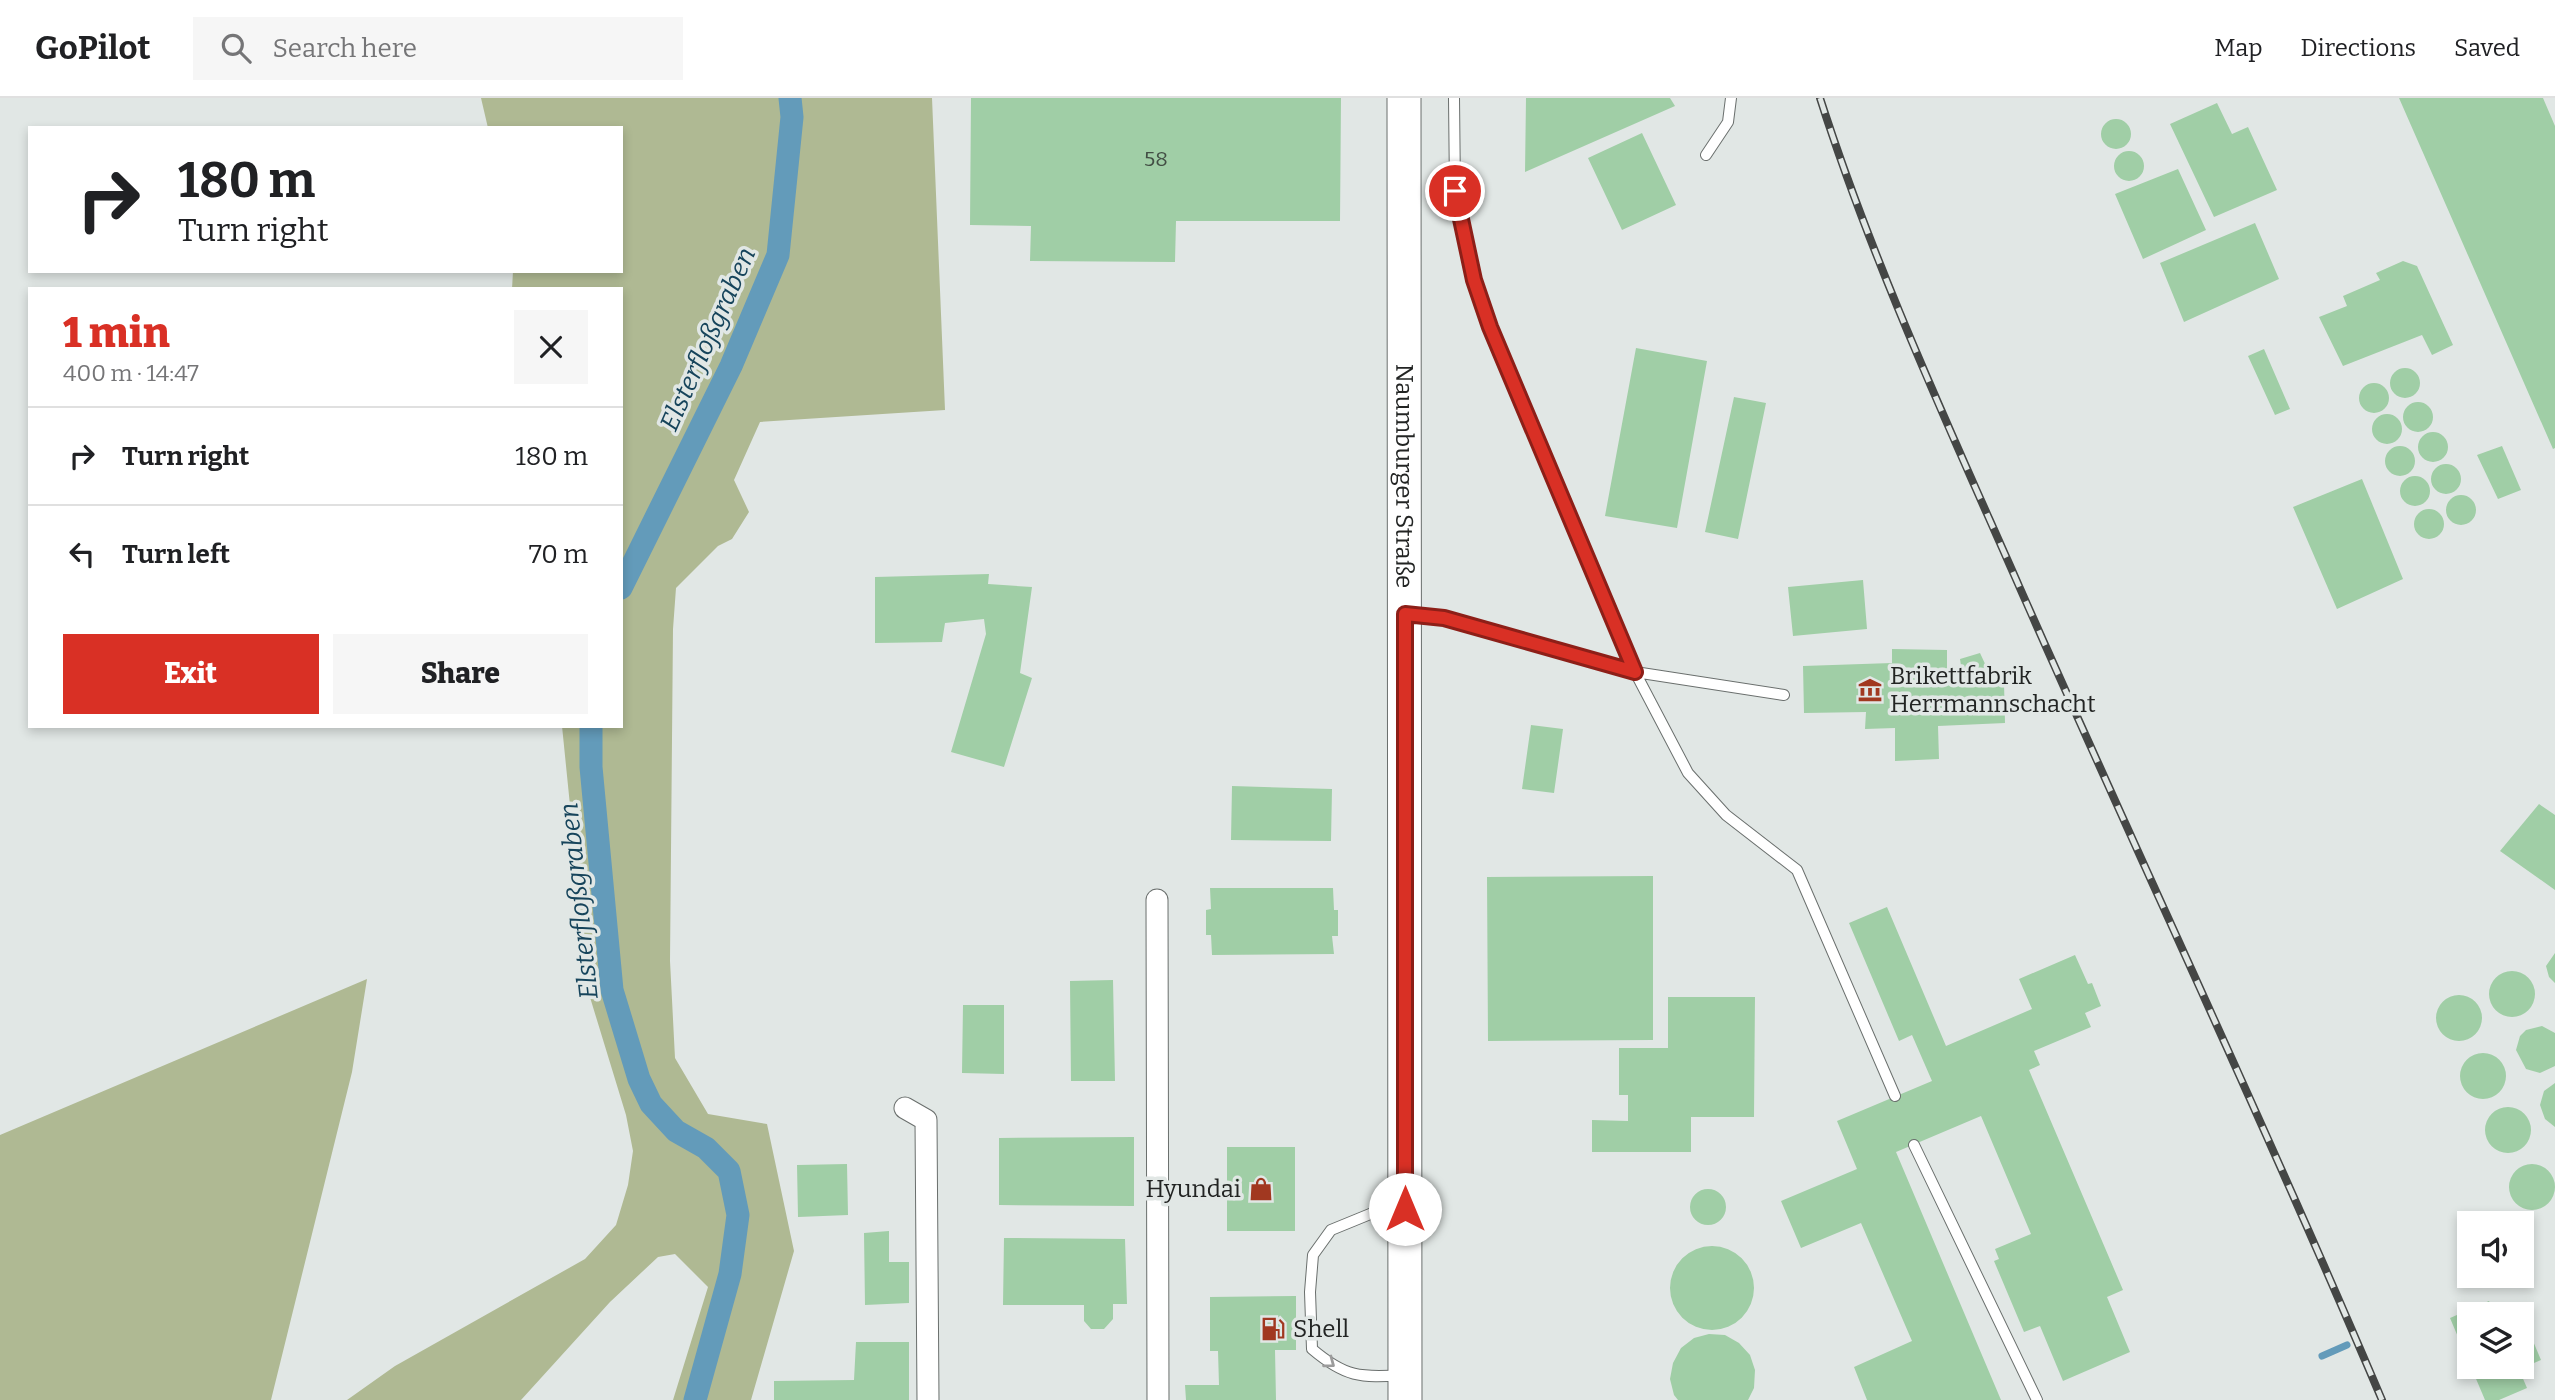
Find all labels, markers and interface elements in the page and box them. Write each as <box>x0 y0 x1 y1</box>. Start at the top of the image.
search box <box>193 17 683 80</box>
text: GoPilot <box>35 28 151 68</box>
icon: search <box>217 29 255 67</box>
text: Search here <box>273 33 417 64</box>
text: Map <box>2214 34 2263 62</box>
text: Directions <box>2301 34 2416 62</box>
text: Saved <box>2454 34 2520 62</box>
house number: 58 <box>1144 146 1168 172</box>
text: 180 m <box>178 151 315 210</box>
icon: right <box>63 154 154 245</box>
pin <box>1425 161 1485 221</box>
icon: arrive <box>1436 172 1474 210</box>
text: Turn right <box>178 211 329 249</box>
water label: Elsterfloßgraben <box>654 242 762 436</box>
text: 1 min <box>63 308 170 358</box>
button: close <box>514 310 588 384</box>
text: 400 m · 14:47 <box>63 359 199 387</box>
street label: Naumburger Straße <box>1390 364 1418 588</box>
icon: right <box>63 437 101 475</box>
text: Turn right <box>122 441 249 472</box>
text: 180 m <box>515 441 588 472</box>
icon: left <box>63 535 101 573</box>
text: Turn left <box>122 539 230 570</box>
text: 70 m <box>529 539 588 570</box>
button: Exit <box>63 634 319 714</box>
button: Share <box>333 634 588 714</box>
place label: Brikettfabrik Herrmannschacht <box>1890 662 2096 718</box>
museum icon: Brikettfabrik Herrmannschacht <box>1856 676 1884 704</box>
water label: Elsterfloßgraben <box>553 801 605 1001</box>
position arrow <box>1368 1172 1442 1246</box>
place label: Hyundai <box>1146 1175 1241 1203</box>
shop icon: Hyundai <box>1247 1175 1275 1203</box>
map controls <box>2457 1211 2534 1379</box>
button: sound <box>2457 1211 2534 1288</box>
button: layers <box>2457 1302 2534 1379</box>
fuel station icon: Shell <box>1259 1315 1287 1343</box>
place label: Shell <box>1293 1315 1349 1343</box>
one-way arrow <box>1322 1355 1335 1367</box>

